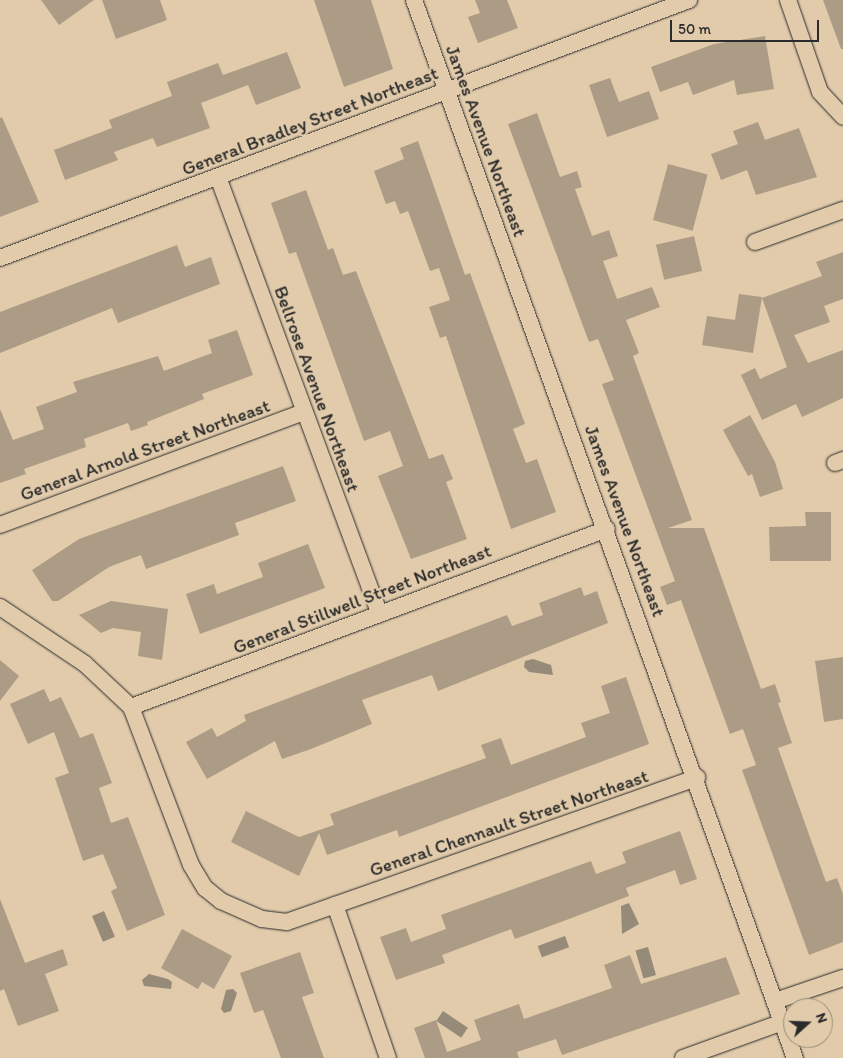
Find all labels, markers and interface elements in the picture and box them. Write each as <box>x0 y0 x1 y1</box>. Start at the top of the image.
scale bar <box>673 10 822 42</box>
text: 50 m <box>678 20 711 38</box>
street label: James Avenue Northeast <box>441 42 531 240</box>
street label: General Bradley Street Northeast <box>179 62 441 180</box>
street label: Bellrose Avenue Northeast <box>269 283 365 495</box>
street label: General Arnold Street Northeast <box>17 394 273 506</box>
street label: James Avenue Northeast <box>580 422 670 620</box>
street label: General Stillwell Street Northeast <box>229 539 495 659</box>
street label: General Chennault Street Northeast <box>366 764 652 882</box>
north arrow <box>783 998 833 1048</box>
text: N <box>812 1011 831 1025</box>

